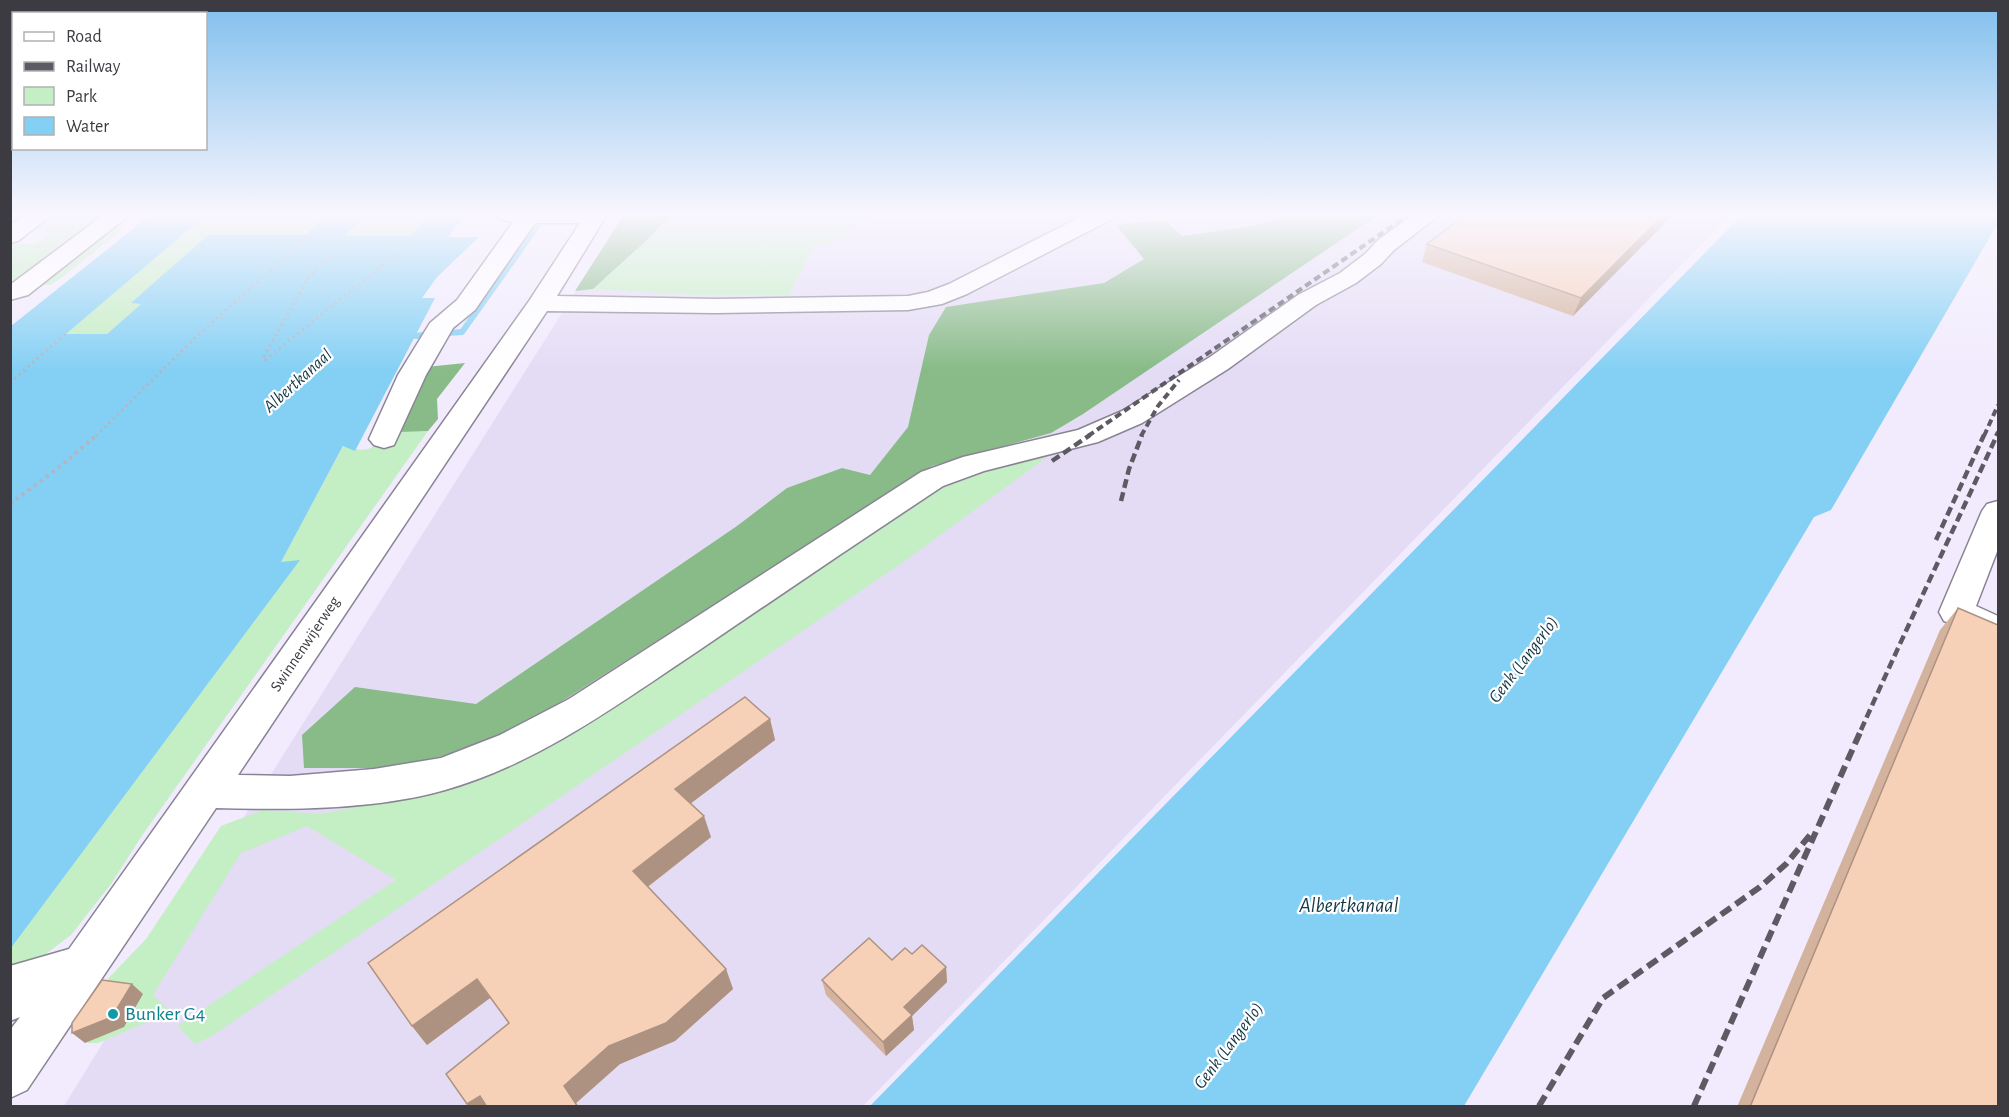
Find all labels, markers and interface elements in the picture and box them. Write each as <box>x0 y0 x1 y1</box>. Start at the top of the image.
legend <box>12 12 207 150</box>
text: Road <box>66 28 102 46</box>
text: Railway <box>66 58 121 76</box>
text: Park <box>66 88 98 106</box>
text: Water <box>66 118 109 136</box>
water label: Albertkanaal <box>260 346 336 417</box>
street label: Swinnenwijerweg <box>267 593 344 695</box>
water label: Genk (Langerlo) <box>1486 614 1562 706</box>
water label: Albertkanaal <box>1298 895 1399 916</box>
water label: Genk (Langerlo) <box>1191 1000 1267 1092</box>
place label: Bunker G4 <box>125 1004 205 1024</box>
marker: Bunker G4 <box>106 1007 120 1021</box>

